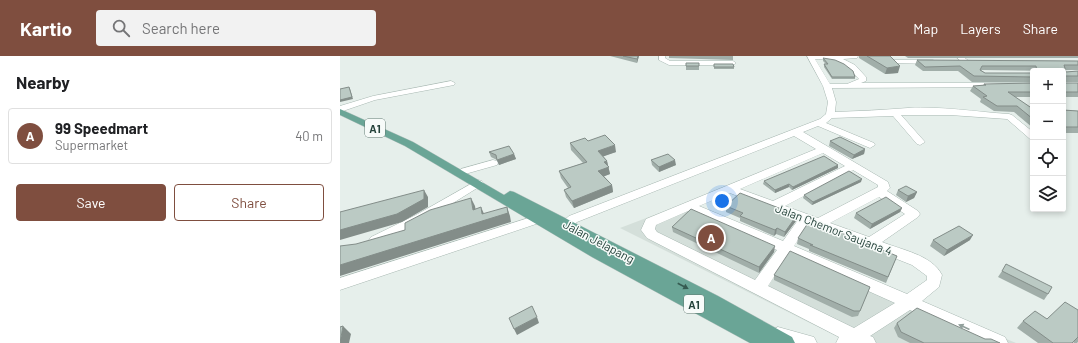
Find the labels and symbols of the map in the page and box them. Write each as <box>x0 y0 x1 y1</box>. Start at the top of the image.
road number: A1 <box>365 119 385 137</box>
your location <box>712 191 732 211</box>
street label: Jalan Chemor Saujana 4 <box>773 200 895 258</box>
street label: Jalan Jelapang <box>561 216 637 266</box>
pin: A <box>698 223 724 253</box>
one-way arrow <box>677 282 689 289</box>
road number: A1 <box>684 295 704 313</box>
one-way arrow <box>958 324 969 330</box>

